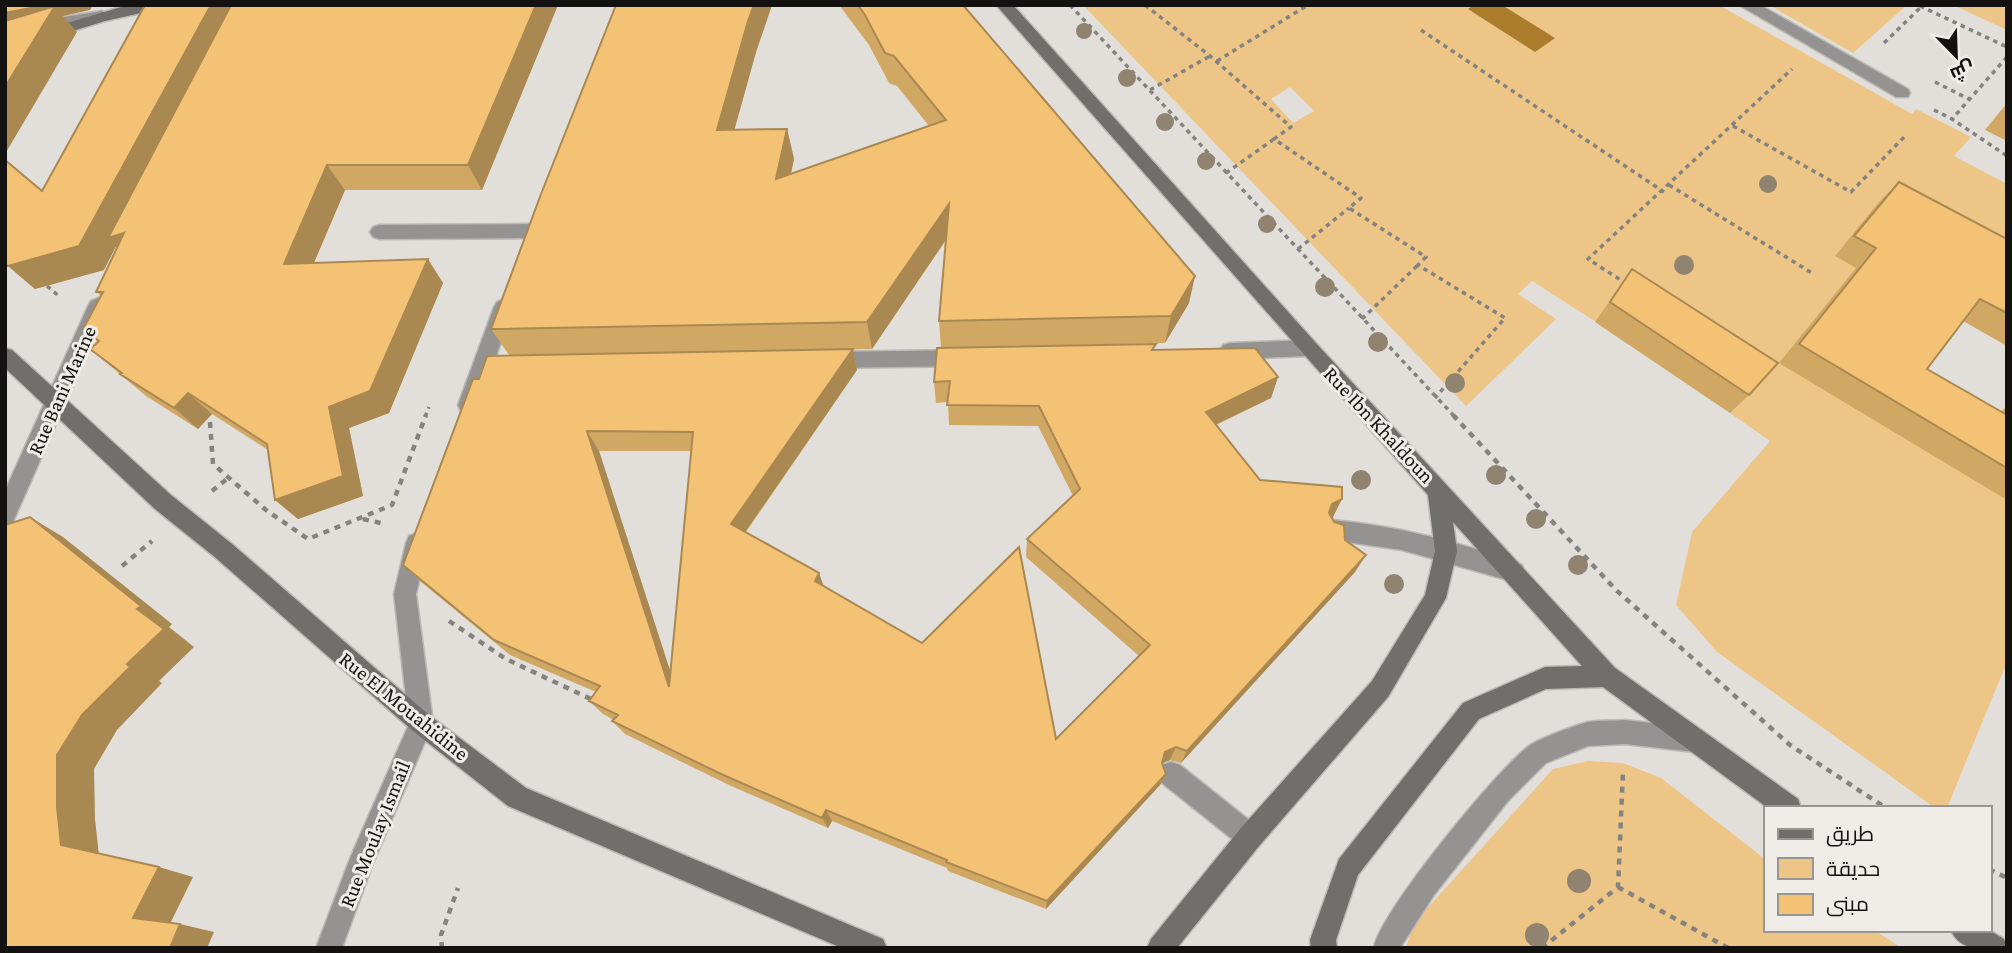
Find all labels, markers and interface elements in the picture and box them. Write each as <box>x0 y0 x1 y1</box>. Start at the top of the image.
north arrow <box>1921 21 1991 91</box>
text: ش <box>1947 56 1978 86</box>
street label: Rue Bani Marine <box>23 322 101 458</box>
street label: Rue Ibn Khaldoun <box>1319 362 1439 488</box>
street label: Rue El Mouahidine <box>335 647 473 765</box>
street label: Rue Moulay Ismail <box>335 757 415 911</box>
legend <box>1764 806 1991 932</box>
text: طريق <box>1826 822 1874 847</box>
text: حديقة <box>1826 857 1880 881</box>
text: مبنى <box>1826 892 1869 917</box>

